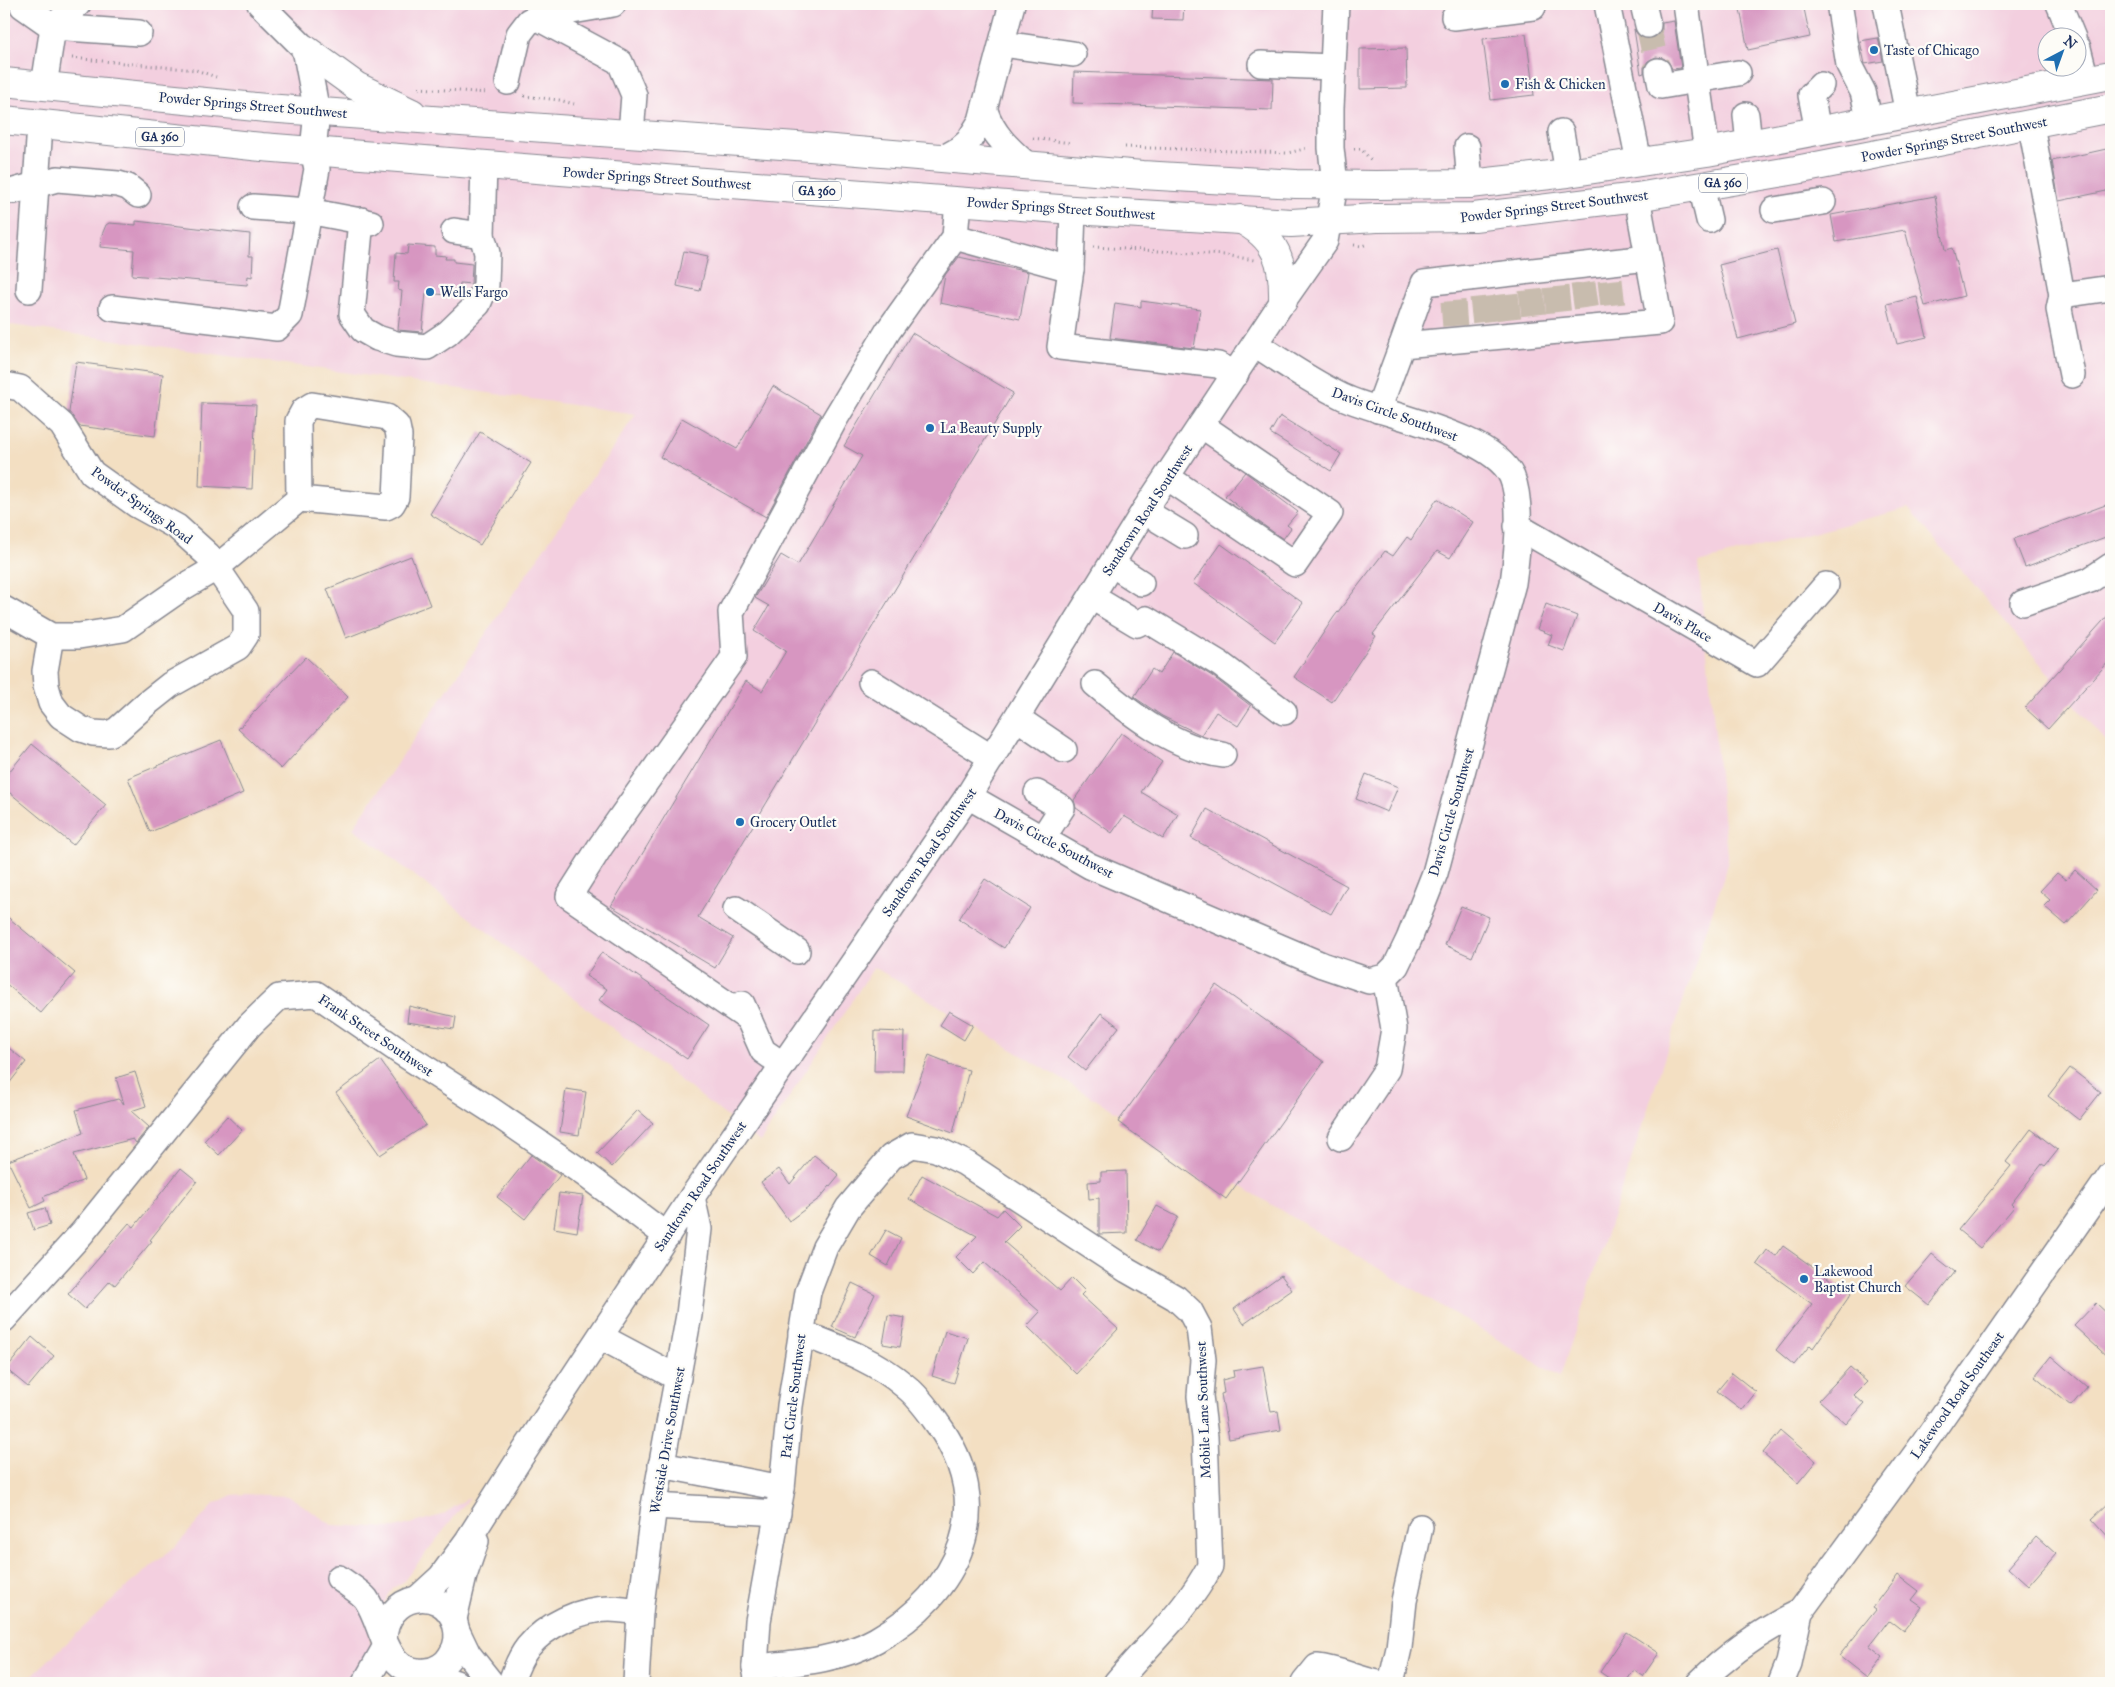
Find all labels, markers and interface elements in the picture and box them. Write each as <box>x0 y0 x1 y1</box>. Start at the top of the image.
north arrow <box>2038 28 2088 78</box>
text: N <box>2060 32 2080 53</box>
place label: Taste of Chicago <box>1884 42 1979 59</box>
marker: Taste of Chicago <box>1868 44 1880 56</box>
place label: Fish & Chicken <box>1515 76 1606 93</box>
marker: Fish & Chicken <box>1499 78 1511 90</box>
street label: Powder Springs Street Southwest <box>158 89 348 122</box>
street label: Powder Springs Street Southwest <box>1860 113 2049 166</box>
road number: GA 360 <box>136 128 184 146</box>
street label: Powder Springs Street Southwest <box>562 163 752 194</box>
road number: GA 360 <box>1699 174 1747 192</box>
road number: GA 360 <box>793 182 841 200</box>
street label: Powder Springs Street Southwest <box>1459 187 1649 226</box>
street label: Powder Springs Street Southwest <box>966 193 1156 224</box>
place label: Wells Fargo <box>440 284 508 301</box>
marker: Wells Fargo <box>424 286 436 298</box>
street label: Davis Circle Southwest <box>1329 384 1460 445</box>
place label: La Beauty Supply <box>940 420 1042 437</box>
marker: La Beauty Supply <box>924 422 936 434</box>
street label: Sandtown Road Southwest <box>1099 441 1196 579</box>
street label: Powder Springs Road <box>88 463 196 548</box>
street label: Davis Place <box>1650 599 1715 646</box>
street label: Davis Circle Southwest <box>1425 746 1478 878</box>
street label: Sandtown Road Southwest <box>878 785 980 920</box>
street label: Davis Circle Southwest <box>991 805 1116 882</box>
place label: Grocery Outlet <box>750 814 837 831</box>
marker: Grocery Outlet <box>734 816 746 828</box>
street label: Frank Street Southwest <box>315 991 436 1080</box>
street label: Sandtown Road Southwest <box>650 1118 750 1255</box>
place label: Lakewood Baptist Church <box>1814 1263 1902 1296</box>
marker: Lakewood Baptist Church <box>1798 1273 1810 1285</box>
street label: Lakewood Road Southeast <box>1907 1328 2008 1462</box>
street label: Park Circle Southwest <box>777 1333 810 1459</box>
street label: Mobile Lane Southwest <box>1193 1341 1214 1479</box>
street label: Westside Drive Southwest <box>646 1365 689 1515</box>

